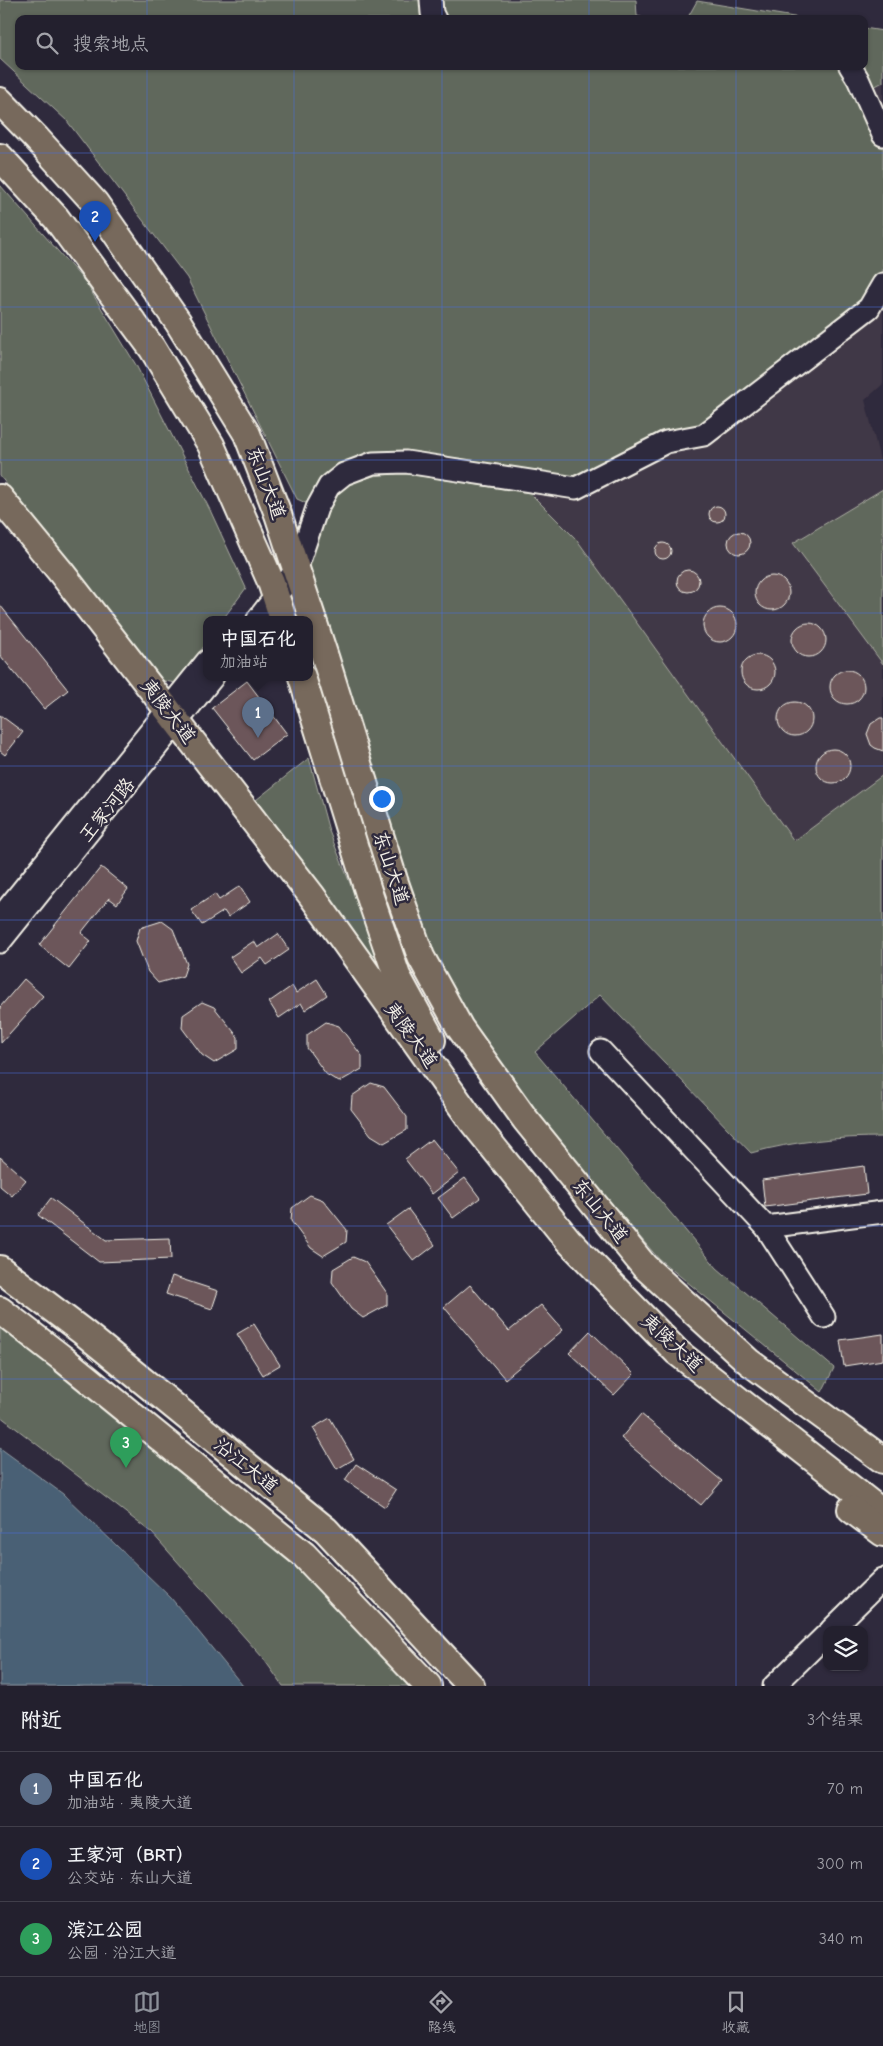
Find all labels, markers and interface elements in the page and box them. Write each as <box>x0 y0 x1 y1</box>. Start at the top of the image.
search box <box>15 15 868 70</box>
icon: search <box>33 29 61 57</box>
text: 搜索地点 <box>73 33 149 55</box>
pin: 2 <box>79 201 111 242</box>
street label: 东山大道 <box>242 444 290 522</box>
popup <box>203 616 313 681</box>
text: 中国石化 <box>220 628 296 650</box>
text: 加油站 <box>220 653 268 671</box>
street label: 夷陵大道 <box>136 674 200 748</box>
pin: 1 <box>242 697 274 738</box>
street label: 王家河路 <box>75 774 139 846</box>
your location <box>369 786 395 812</box>
street label: 东山大道 <box>369 828 413 908</box>
street label: 夷陵大道 <box>380 998 442 1072</box>
street label: 东山大道 <box>568 1175 632 1247</box>
street label: 夷陵大道 <box>637 1309 707 1377</box>
pin: 3 <box>110 1427 142 1468</box>
street label: 沿江大道 <box>210 1434 282 1498</box>
map controls <box>823 1626 868 1671</box>
button: layers <box>823 1626 868 1671</box>
text: 附近 <box>20 1708 62 1732</box>
text: 3个结果 <box>807 1711 863 1729</box>
text: 中国石化 <box>67 1769 143 1791</box>
text: 1 <box>33 1780 39 1798</box>
text: 70 m <box>827 1780 863 1798</box>
text: 加油站 · 夷陵大道 <box>67 1794 193 1812</box>
text: 王家河（BRT） <box>67 1844 195 1866</box>
text: 2 <box>32 1855 40 1873</box>
text: 300 m <box>817 1855 863 1873</box>
text: 公交站 · 东山大道 <box>67 1869 193 1887</box>
text: 滨江公园 <box>67 1919 143 1941</box>
text: 3 <box>32 1930 40 1948</box>
text: 340 m <box>819 1930 863 1948</box>
text: 公园 · 沿江大道 <box>67 1944 177 1962</box>
tab: 地图 <box>133 1988 161 2036</box>
tab: 路线 <box>427 1988 455 2036</box>
tab: 收藏 <box>722 1988 750 2036</box>

